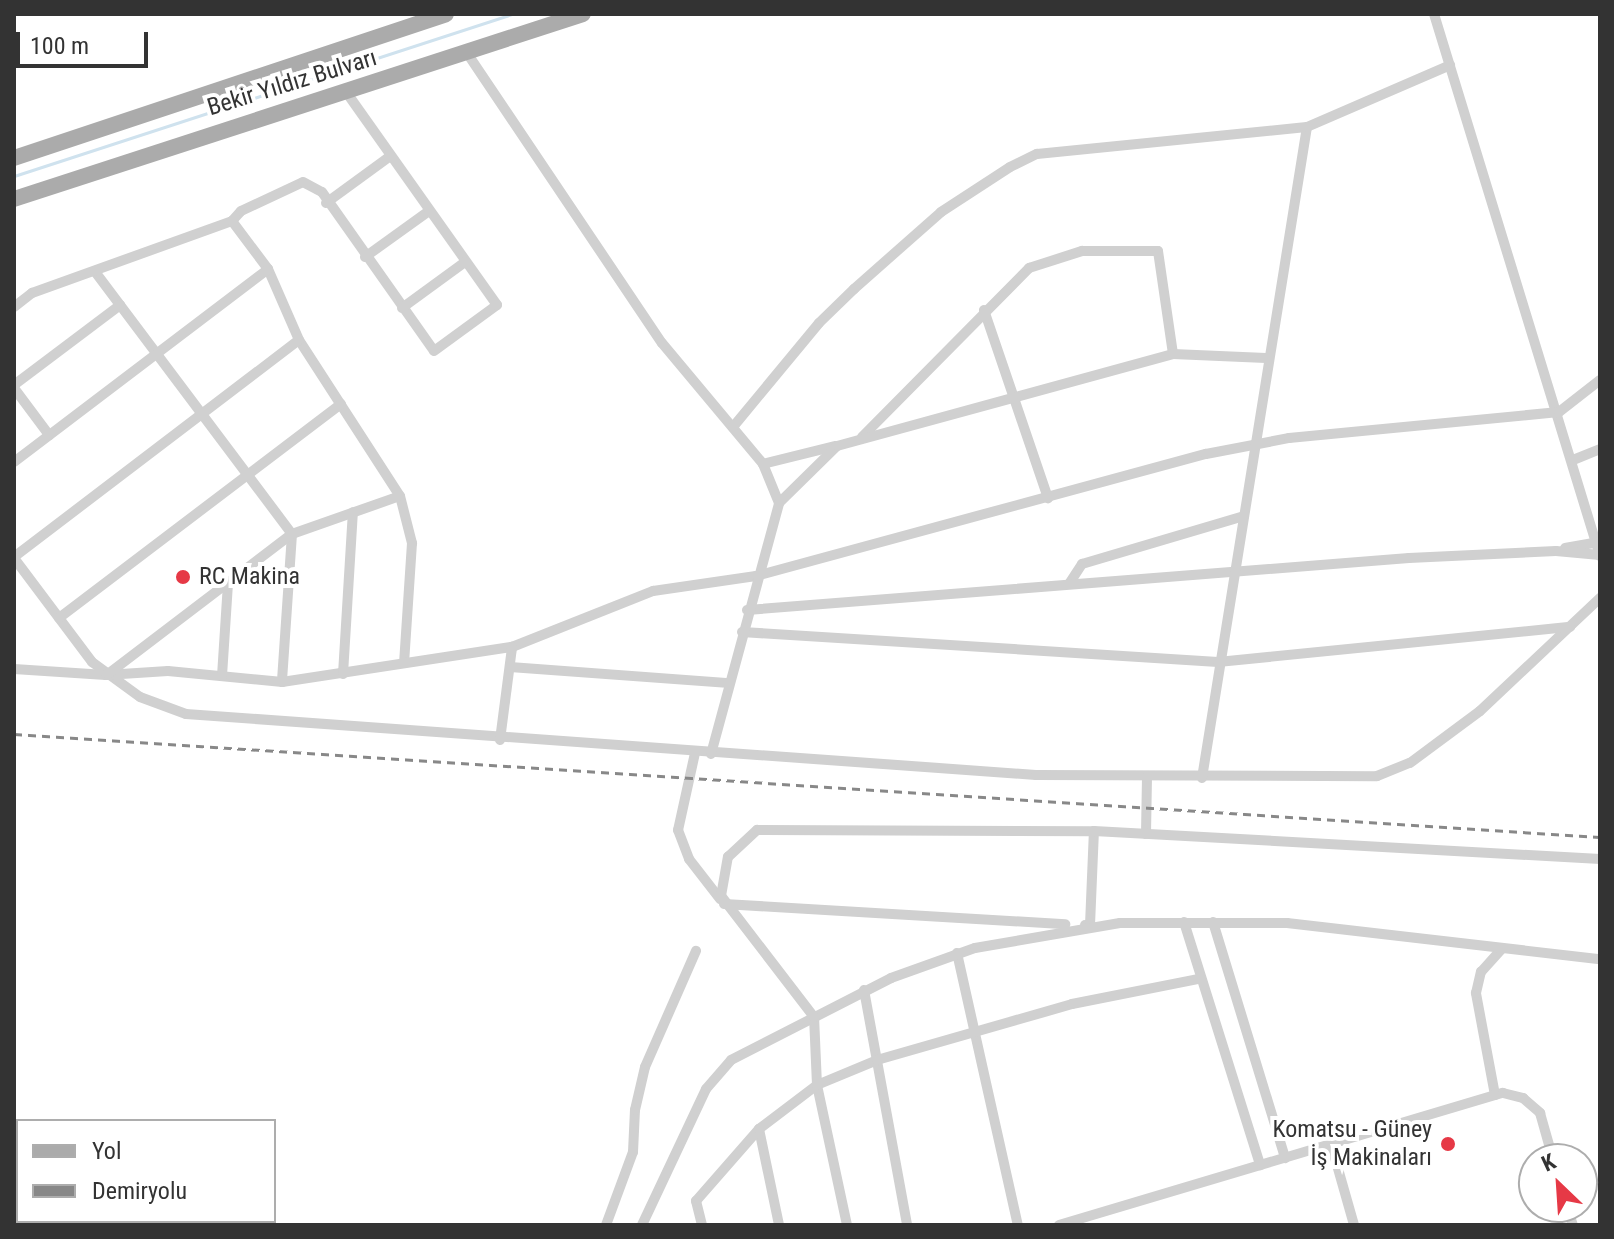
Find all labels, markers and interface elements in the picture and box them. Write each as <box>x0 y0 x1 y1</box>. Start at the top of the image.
scale bar <box>20 16 152 66</box>
text: 100 m <box>30 32 89 60</box>
street label: Bekir Yıldız Bulvarı <box>204 44 380 122</box>
place label: RC Makina <box>199 563 300 591</box>
marker: RC Makina <box>174 568 192 586</box>
place label: Komatsu - Güney İş Makinaları <box>1272 1116 1432 1172</box>
legend <box>16 1119 276 1223</box>
marker: Komatsu - Güney İş Makinaları <box>1439 1135 1457 1153</box>
text: Yol <box>92 1137 121 1165</box>
north arrow <box>1518 1143 1598 1223</box>
text: K <box>1538 1149 1559 1177</box>
text: Demiryolu <box>92 1177 187 1205</box>

